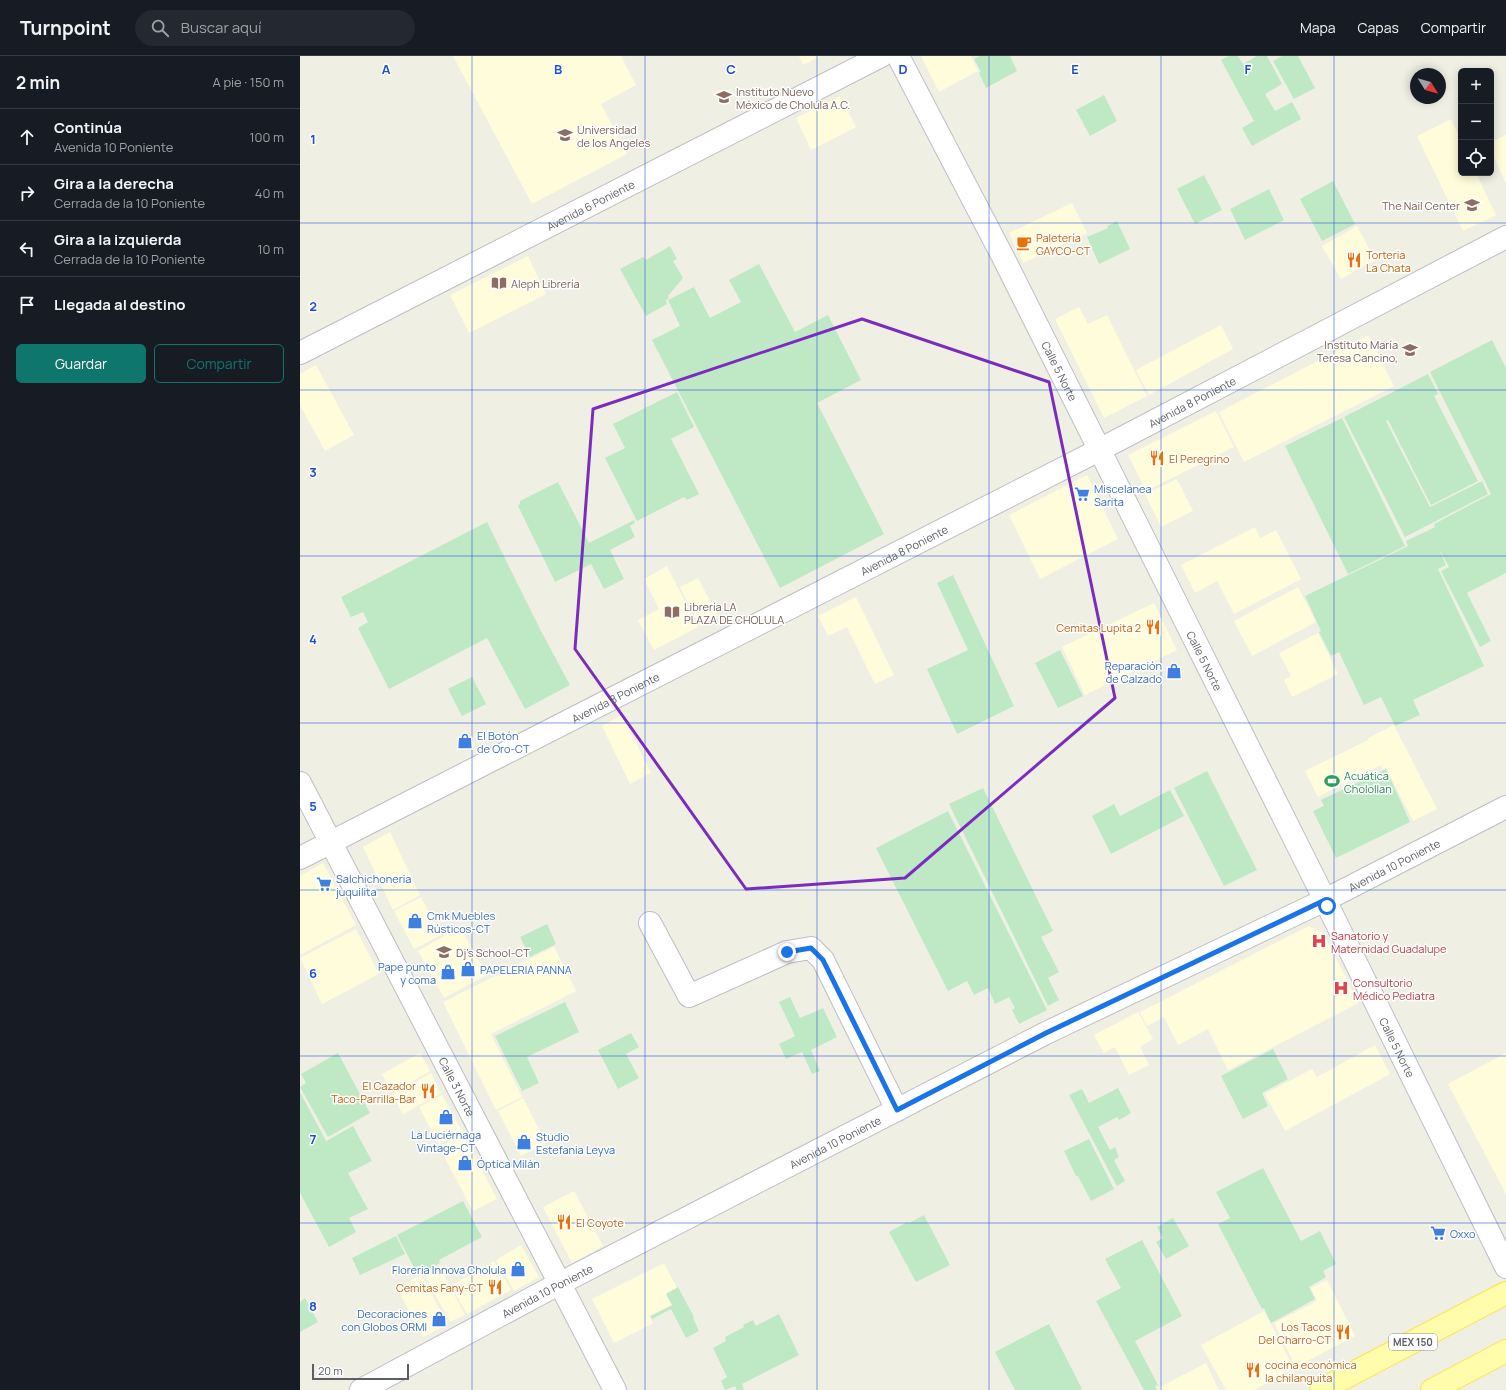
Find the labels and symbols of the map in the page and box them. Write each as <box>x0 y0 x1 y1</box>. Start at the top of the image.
text: A <box>382 60 391 78</box>
text: B <box>554 60 562 78</box>
text: C <box>726 60 736 78</box>
text: D <box>898 60 908 78</box>
text: E <box>1071 60 1079 78</box>
text: F <box>1245 60 1252 78</box>
north arrow <box>1410 68 1446 104</box>
place label: Instituto Nuevo México de Cholula A.C. <box>736 84 850 112</box>
school or university icon: Instituto Nuevo México de Cholula A.C. <box>715 88 733 106</box>
place label: Universidad de los Angeles <box>577 122 651 150</box>
school or university icon: Universidad de los Angeles <box>556 126 574 144</box>
text: 1 <box>310 130 316 148</box>
street label: Avenida 6 Poniente <box>544 176 637 233</box>
school or university icon: The Nail Center <box>1463 196 1481 214</box>
place label: The Nail Center <box>1382 198 1460 213</box>
place label: Paletería GAYCO-CT <box>1036 230 1091 258</box>
cafe icon: Paletería GAYCO-CT <box>1015 234 1033 252</box>
place label: Torteria La Chata <box>1366 247 1411 275</box>
restaurant icon: Torteria La Chata <box>1345 251 1363 269</box>
library icon: Aleph Librería <box>490 274 508 292</box>
place label: Aleph Librería <box>511 276 580 291</box>
text: 2 <box>309 297 317 315</box>
place label: Instituto María Teresa Cancino, <box>1317 337 1398 365</box>
street label: Calle 5 Norte <box>1039 338 1081 404</box>
school or university icon: Instituto María Teresa Cancino, <box>1401 341 1419 359</box>
street label: Avenida 8 Poniente <box>1146 372 1239 430</box>
restaurant icon: El Peregrino <box>1148 449 1166 467</box>
place label: El Peregrino <box>1169 451 1230 466</box>
text: 3 <box>309 463 317 481</box>
place label: Miscelanea Sarita <box>1094 481 1152 509</box>
supermarket icon: Miscelanea Sarita <box>1073 485 1091 503</box>
street label: Avenida 8 Poniente <box>857 521 951 578</box>
place label: Librería LA PLAZA DE CHOLULA <box>684 599 784 627</box>
library icon: Librería LA PLAZA DE CHOLULA <box>663 603 681 621</box>
restaurant icon: Cemitas Lupita 2 <box>1144 618 1162 636</box>
place label: Cemitas Lupita 2 <box>1056 620 1141 635</box>
street label: Calle 5 Norte <box>1184 628 1227 693</box>
text: 4 <box>309 630 317 648</box>
place label: Reparación de Calzado <box>1105 658 1162 686</box>
shop icon: Reparación de Calzado <box>1165 662 1183 680</box>
street label: Avenida 8 Poniente <box>569 668 662 726</box>
place label: El Botón de Oro-CT <box>477 728 530 756</box>
shop icon: El Botón de Oro-CT <box>456 732 474 750</box>
place label: Acuática Cholollan <box>1344 768 1392 796</box>
sports icon: Acuática Cholollan <box>1323 772 1341 790</box>
text: 5 <box>309 797 317 815</box>
street label: Avenida 10 Poniente <box>1346 835 1443 894</box>
place label: Salchichoneria juquilita <box>335 871 411 899</box>
supermarket icon: Salchichoneria juquilita <box>315 875 333 893</box>
route start <box>1318 897 1336 915</box>
place label: Cmk Muebles Rústicos-CT <box>427 908 496 936</box>
shop icon: Cmk Muebles Rústicos-CT <box>406 912 424 930</box>
place label: Sanatorio y Maternidad Guadalupe <box>1331 928 1447 956</box>
hospital icon: Sanatorio y Maternidad Guadalupe <box>1310 932 1328 950</box>
school or university icon: Dj's School-CT <box>435 943 453 961</box>
route end <box>778 943 796 961</box>
place label: Dj's School-CT <box>456 945 530 960</box>
place label: Pape punto y coma <box>378 959 436 987</box>
shop icon: PAPELERIA PANNA <box>459 960 477 978</box>
place label: PAPELERIA PANNA <box>480 962 572 977</box>
shop icon: Pape punto y coma <box>439 963 457 981</box>
text: 6 <box>309 964 317 982</box>
place label: Consultorio Médico Pediatra <box>1353 975 1435 1003</box>
hospital icon: Consultorio Médico Pediatra <box>1332 979 1350 997</box>
street label: Calle 5 Norte <box>1376 1015 1419 1080</box>
street label: Calle 3 Norte <box>436 1054 479 1119</box>
place label: El Cazador Taco-Parrilla-Bar <box>331 1078 416 1106</box>
restaurant icon: El Cazador Taco-Parrilla-Bar <box>419 1082 437 1100</box>
shop icon: La Luciérnaga Vintage-CT <box>437 1108 455 1126</box>
street label: Avenida 10 Poniente <box>787 1112 884 1172</box>
place label: La Luciérnaga Vintage-CT <box>411 1127 481 1155</box>
place label: Studio Estefania Leyva <box>536 1129 615 1157</box>
text: 7 <box>310 1130 317 1148</box>
shop icon: Studio Estefania Leyva <box>515 1133 533 1151</box>
shop icon: Óptica Milán <box>456 1154 474 1172</box>
place label: Óptica Milán <box>477 1156 540 1171</box>
restaurant icon: El Coyote <box>555 1213 573 1231</box>
place label: El Coyote <box>576 1215 624 1230</box>
supermarket icon: Oxxo <box>1429 1224 1447 1242</box>
place label: Oxxo <box>1450 1226 1476 1241</box>
street label: Avenida 10 Poniente <box>499 1260 596 1321</box>
shop icon: Floreria Innova Cholula <box>509 1260 527 1278</box>
place label: Floreria Innova Cholula <box>392 1262 506 1277</box>
restaurant icon: Cemitas Fany-CT <box>486 1278 504 1296</box>
place label: Cemitas Fany-CT <box>396 1280 483 1295</box>
text: 8 <box>309 1297 317 1315</box>
place label: Decoraciones con Globos ORMI <box>341 1306 427 1334</box>
shop icon: Decoraciones con Globos ORMI <box>430 1310 448 1328</box>
place label: Los Tacos Del Charro-CT <box>1259 1319 1331 1347</box>
restaurant icon: Los Tacos Del Charro-CT <box>1334 1323 1352 1341</box>
road number: MEX 150 <box>1389 1334 1437 1350</box>
place label: cocina económica la chilanguita <box>1265 1357 1357 1385</box>
restaurant icon: cocina económica la chilanguita <box>1244 1361 1262 1379</box>
scale bar <box>312 1362 409 1381</box>

